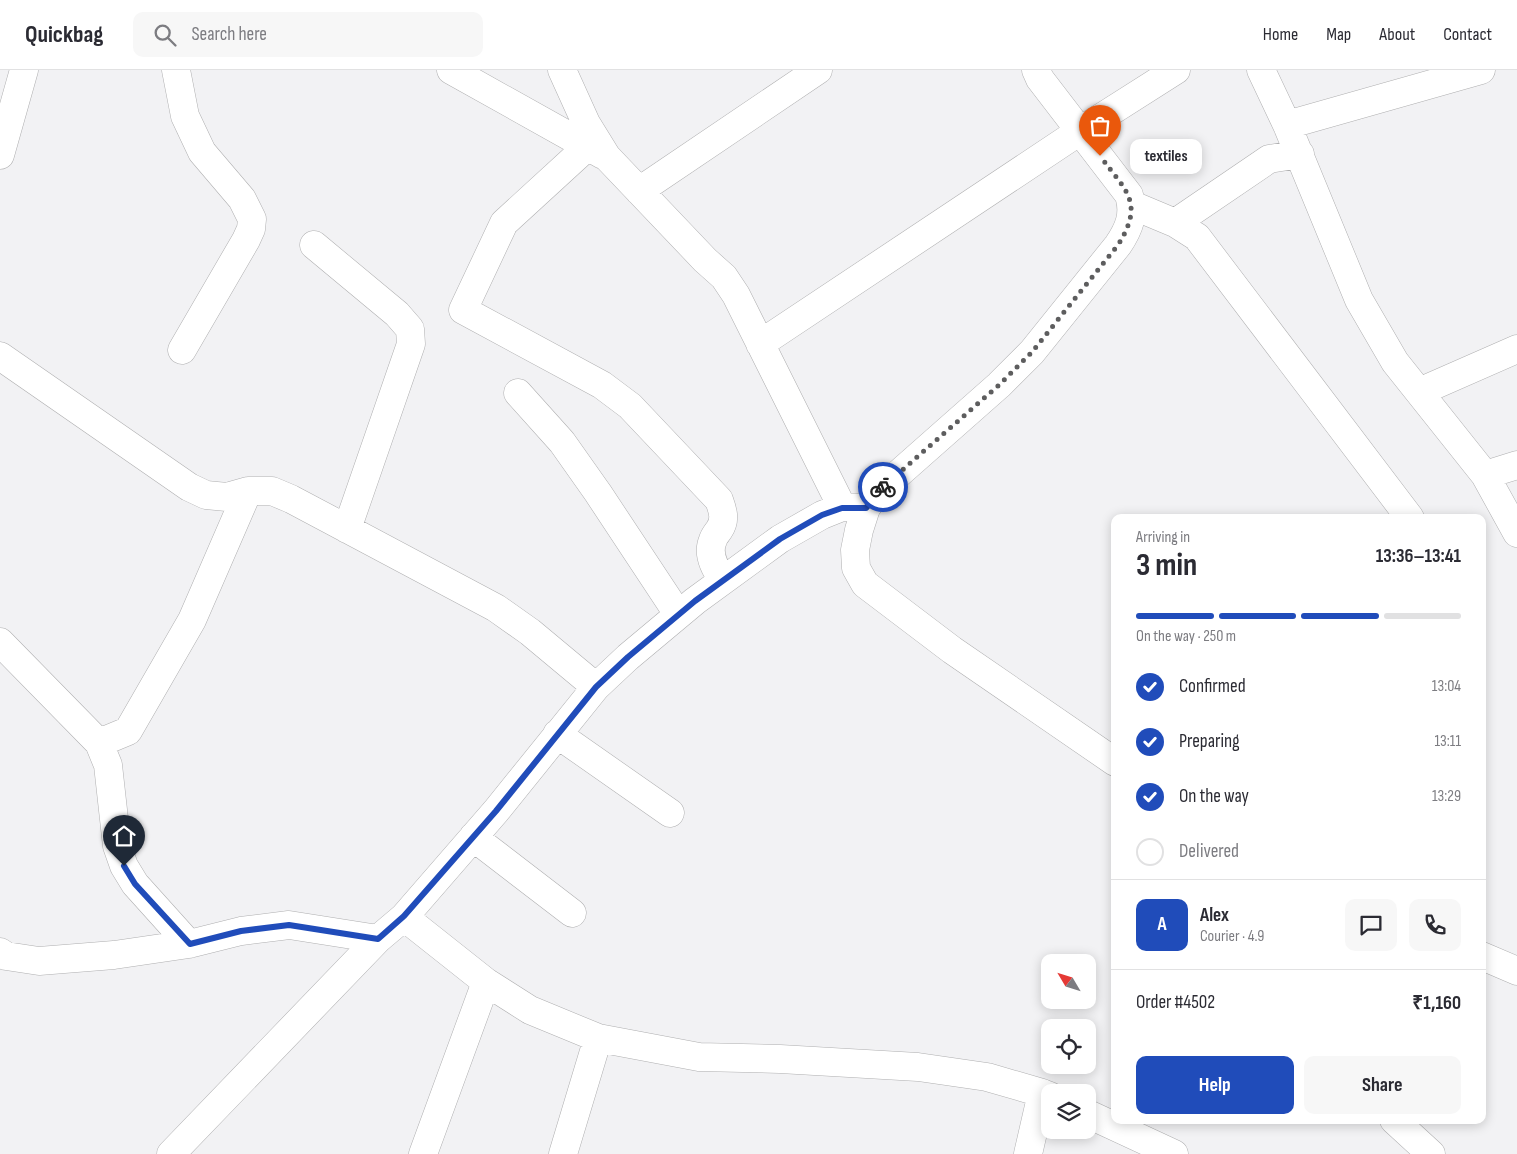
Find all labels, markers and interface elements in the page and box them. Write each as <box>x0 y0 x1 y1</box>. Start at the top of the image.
search box <box>133 12 483 57</box>
text: Quickbag <box>25 20 103 49</box>
icon: search <box>151 21 179 49</box>
text: Search here <box>191 23 267 46</box>
text: Home <box>1263 24 1298 45</box>
text: Map <box>1326 24 1351 45</box>
text: About <box>1379 24 1415 45</box>
text: Contact <box>1443 24 1492 45</box>
pin <box>1079 105 1121 156</box>
icon: bag <box>1086 112 1114 140</box>
callout: textiles <box>1130 138 1202 174</box>
text: textiles <box>1144 147 1188 166</box>
courier <box>858 462 908 512</box>
icon: bike <box>869 473 897 501</box>
text: Arriving in <box>1136 528 1190 547</box>
text: 13:36–13:41 <box>1376 545 1461 568</box>
text: 3 min <box>1136 546 1197 585</box>
text: On the way · 250 m <box>1136 627 1236 646</box>
icon: check <box>1136 673 1164 701</box>
text: Confirmed <box>1179 675 1246 698</box>
text: 13:04 <box>1432 677 1461 696</box>
icon: check <box>1136 728 1164 756</box>
text: Preparing <box>1179 730 1240 753</box>
text: 13:11 <box>1434 732 1461 751</box>
icon: check <box>1136 783 1164 811</box>
text: On the way <box>1179 785 1249 808</box>
text: 13:29 <box>1432 787 1461 806</box>
pin <box>103 815 145 866</box>
icon: home <box>110 822 138 850</box>
text: Delivered <box>1179 840 1239 863</box>
button: chat <box>1345 899 1397 951</box>
button: phone <box>1409 899 1461 951</box>
text: Alex <box>1200 904 1229 927</box>
text: A <box>1157 913 1167 936</box>
text: Courier · 4.9 <box>1200 927 1264 946</box>
north arrow <box>1041 954 1096 1009</box>
map controls <box>1041 954 1096 1139</box>
text: Order #4502 <box>1136 991 1215 1014</box>
text: ₹1,160 <box>1412 992 1461 1015</box>
button: locate <box>1041 1019 1096 1074</box>
button: Help <box>1136 1056 1294 1114</box>
button: Share <box>1304 1056 1461 1114</box>
button: layers <box>1041 1084 1096 1139</box>

